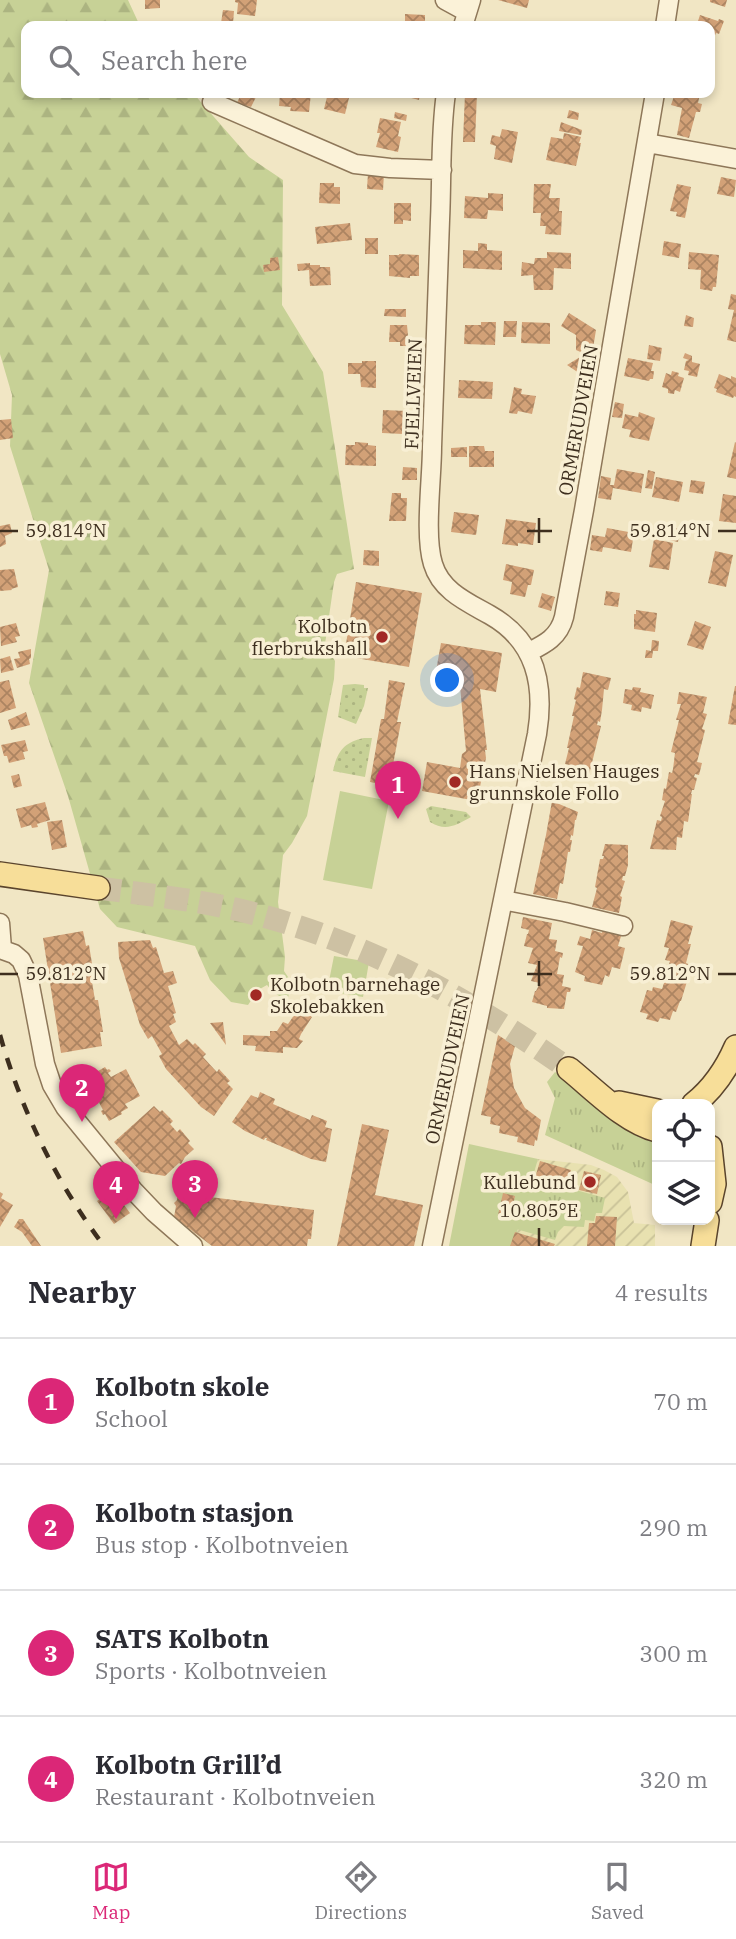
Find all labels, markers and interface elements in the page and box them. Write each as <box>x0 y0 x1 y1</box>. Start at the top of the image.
search box <box>21 21 715 98</box>
icon: search <box>45 41 83 79</box>
text: Search here <box>101 43 247 77</box>
street label: FJELLVEIEN <box>399 338 427 450</box>
street label: ORMERUDVEIEN <box>553 343 603 497</box>
text: 59.814°N <box>25 519 107 542</box>
text: 59.814°N <box>629 519 711 542</box>
place label: Kolbotn flerbrukshall <box>251 614 368 660</box>
marker: Kolbotn flerbrukshall <box>374 629 390 645</box>
your location <box>430 663 464 697</box>
place label: Hans Nielsen Hauges grunnskole Follo <box>469 759 659 805</box>
pin: 1 <box>375 761 421 819</box>
marker: Hans Nielsen Hauges grunnskole Follo <box>447 774 463 790</box>
text: 59.812°N <box>25 962 107 985</box>
text: 59.812°N <box>629 962 711 985</box>
place label: Kolbotn barnehage Skolebakken <box>270 972 440 1018</box>
marker: Kolbotn barnehage Skolebakken <box>248 987 264 1003</box>
street label: ORMERUDVEIEN <box>419 992 475 1146</box>
pin: 2 <box>59 1064 105 1122</box>
map controls <box>652 1099 715 1225</box>
button: locate <box>652 1099 715 1162</box>
pin: 3 <box>172 1160 218 1218</box>
pin: 4 <box>93 1161 139 1219</box>
button: layers <box>652 1162 715 1225</box>
place label: Kullebund <box>483 1170 576 1194</box>
marker: Kullebund <box>582 1174 598 1190</box>
text: 10.805°E <box>500 1199 578 1222</box>
text: Nearby <box>28 1272 136 1311</box>
text: 4 results <box>615 1277 708 1307</box>
text: Kolbotn skole <box>95 1369 269 1403</box>
text: 1 <box>44 1386 58 1416</box>
text: 70 m <box>653 1386 708 1416</box>
text: School <box>95 1403 168 1433</box>
text: Kolbotn stasjon <box>95 1495 294 1529</box>
text: 2 <box>44 1512 58 1542</box>
text: 290 m <box>639 1512 708 1542</box>
text: Bus stop · Kolbotnveien <box>95 1529 349 1559</box>
text: SATS Kolbotn <box>95 1621 269 1655</box>
text: 3 <box>44 1638 58 1668</box>
text: 300 m <box>639 1638 708 1668</box>
text: Sports · Kolbotnveien <box>95 1655 327 1685</box>
text: Kolbotn Grill’d <box>95 1747 282 1781</box>
text: 4 <box>44 1764 58 1794</box>
text: 320 m <box>639 1764 708 1794</box>
text: Restaurant · Kolbotnveien <box>95 1781 376 1811</box>
tab: Map <box>92 1858 131 1924</box>
tab: Directions <box>314 1858 407 1924</box>
tab: Saved <box>591 1858 644 1924</box>

